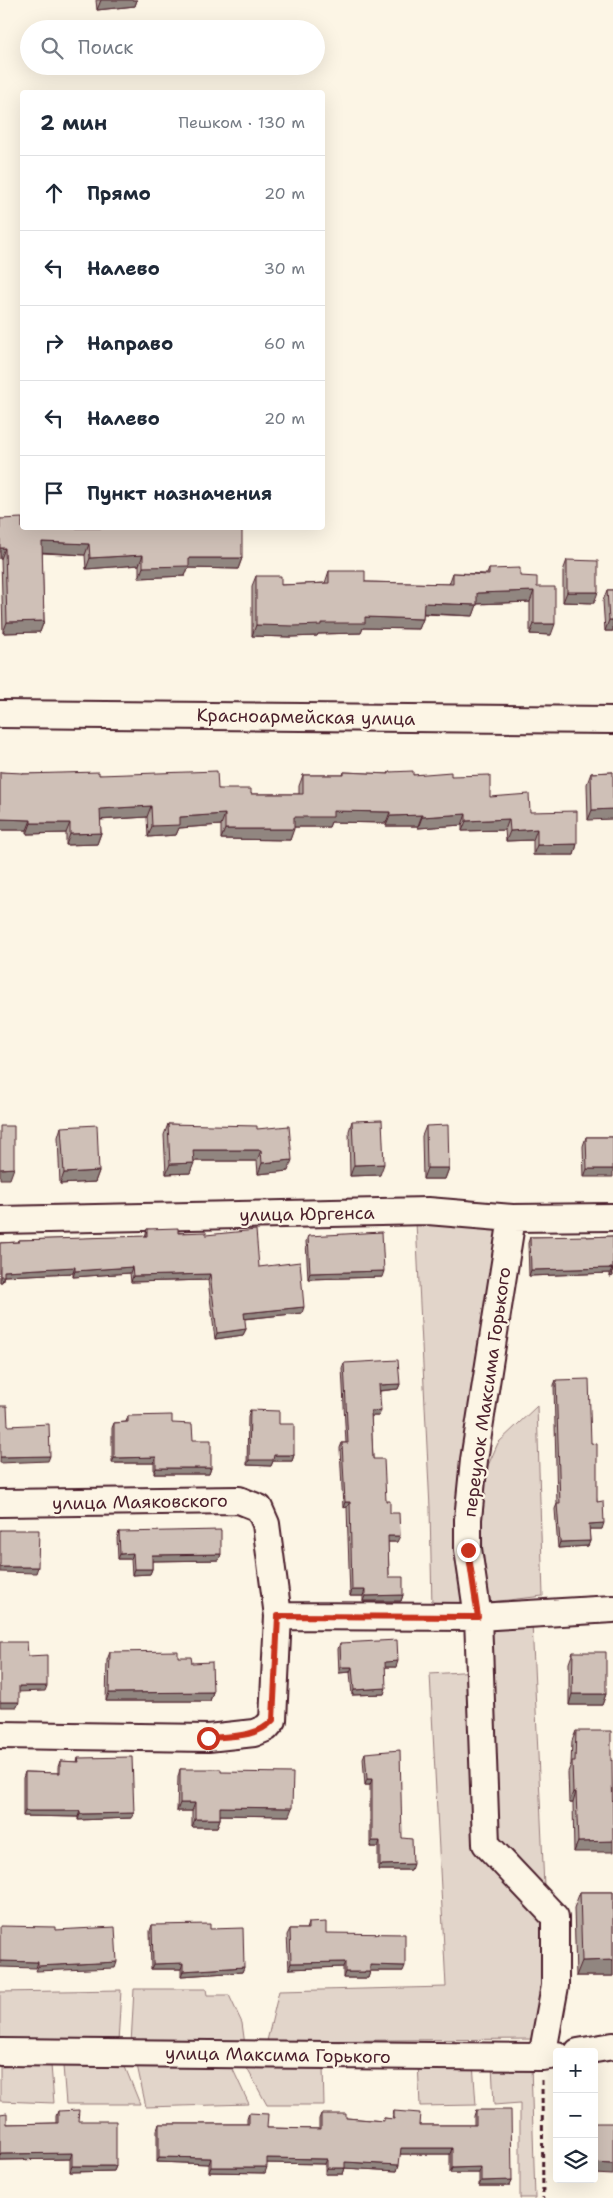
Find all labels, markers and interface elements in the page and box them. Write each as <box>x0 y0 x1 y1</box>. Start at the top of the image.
search box <box>20 20 325 75</box>
icon: search <box>38 34 66 62</box>
text: Поиск <box>78 35 133 60</box>
text: 2 мин <box>40 109 107 137</box>
text: Пешком · 130 m <box>178 112 305 133</box>
icon: ahead <box>40 179 68 207</box>
text: Прямо <box>87 181 151 206</box>
text: 20 m <box>264 183 305 204</box>
icon: left <box>40 254 68 282</box>
text: Налево <box>87 256 160 281</box>
text: 30 m <box>264 258 305 279</box>
icon: right <box>40 329 68 357</box>
text: Направо <box>87 331 173 356</box>
text: 60 m <box>264 333 305 354</box>
icon: left <box>40 404 68 432</box>
text: Налево <box>87 406 160 431</box>
text: 20 m <box>264 408 305 429</box>
icon: arrive <box>40 479 68 507</box>
text: Пункт назначения <box>87 481 272 506</box>
street label: Красноармейская улица <box>196 703 416 731</box>
street label: улица Юргенса <box>239 1201 375 1227</box>
street label: переулок Максима Горького <box>458 1265 516 1519</box>
street label: улица Маяковского <box>52 1488 228 1516</box>
route end <box>457 1539 480 1562</box>
route start <box>197 1727 220 1750</box>
street label: улица Максима Горького <box>165 2041 391 2069</box>
map controls <box>553 2048 598 2183</box>
button: + <box>553 2048 598 2093</box>
button: − <box>553 2093 598 2138</box>
button: layers <box>553 2138 598 2183</box>

